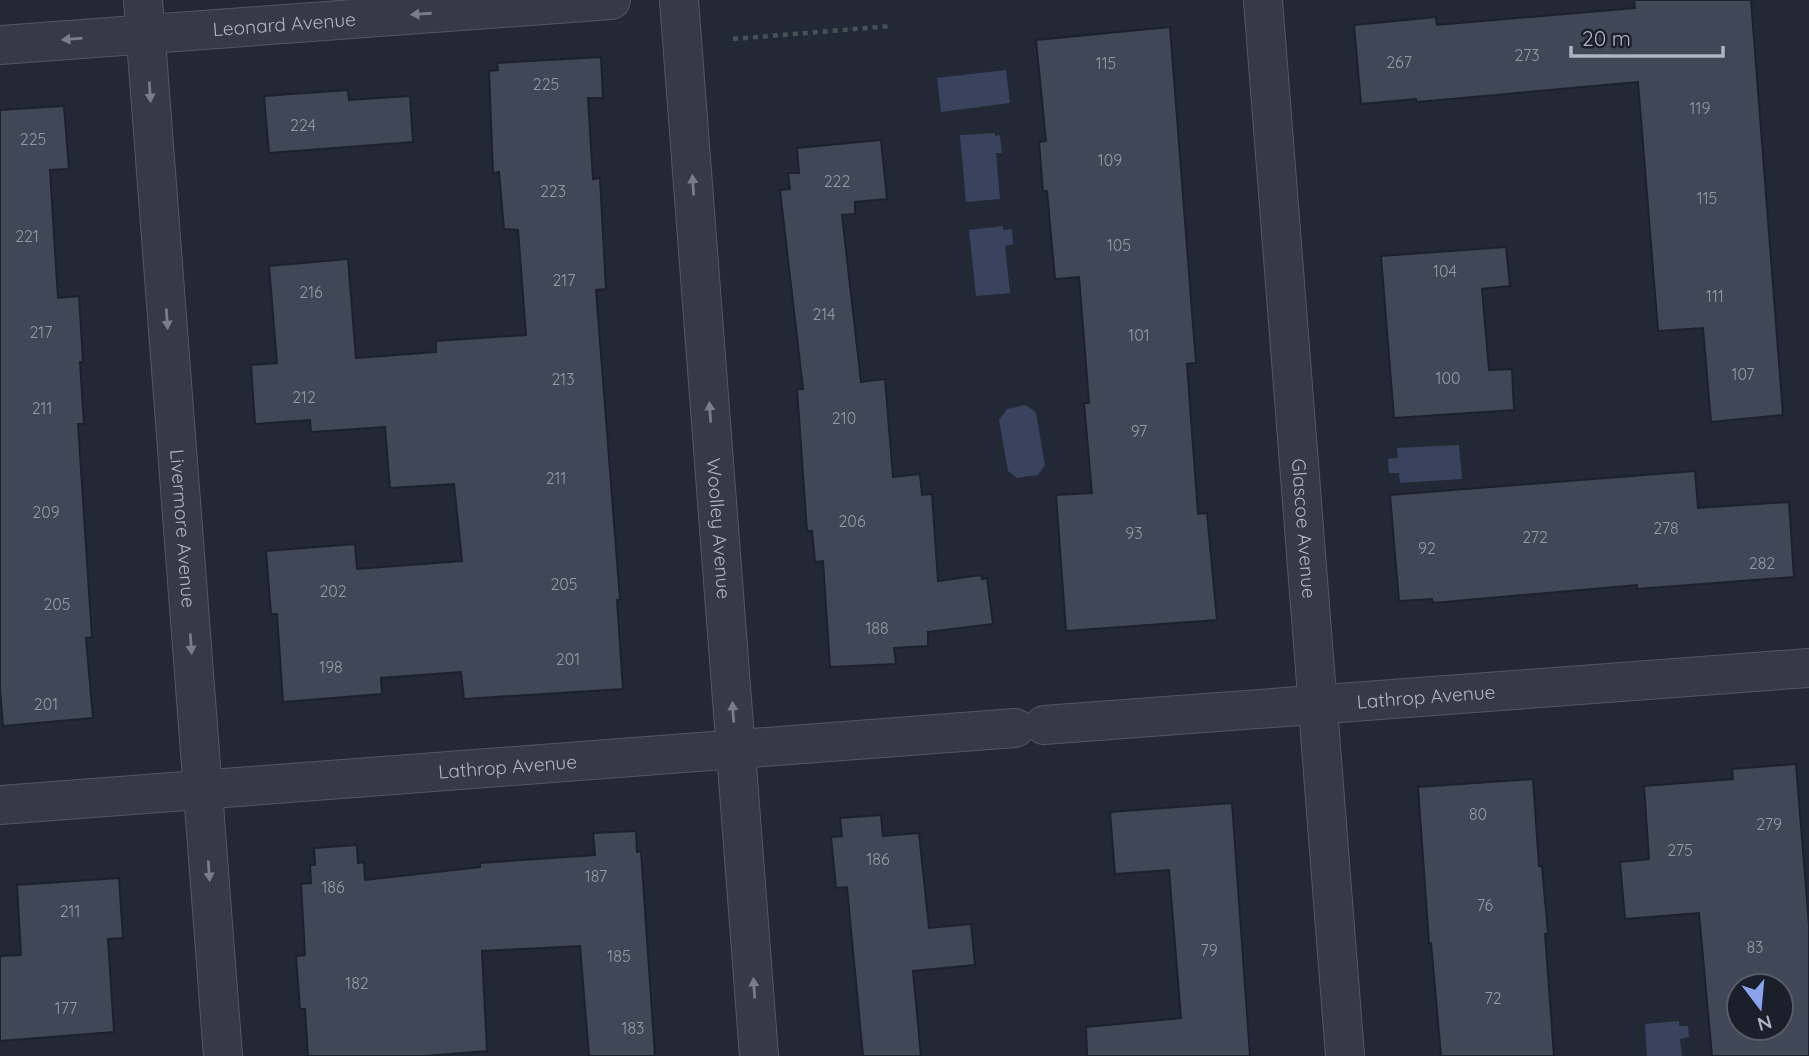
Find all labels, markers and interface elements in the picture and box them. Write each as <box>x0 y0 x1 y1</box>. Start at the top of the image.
street label: Leonard Avenue <box>212 7 357 41</box>
one-way arrow <box>410 9 432 20</box>
scale bar <box>1571 14 1723 58</box>
text: 20 m <box>1582 25 1631 51</box>
one-way arrow <box>61 34 83 45</box>
house number: 273 <box>1514 45 1540 65</box>
house number: 267 <box>1386 52 1412 72</box>
house number: 115 <box>1096 53 1116 73</box>
house number: 225 <box>533 74 559 94</box>
one-way arrow <box>144 82 155 104</box>
house number: 119 <box>1690 98 1710 118</box>
house number: 224 <box>290 115 316 135</box>
house number: 225 <box>20 129 46 149</box>
house number: 109 <box>1098 150 1122 170</box>
house number: 222 <box>824 171 850 191</box>
one-way arrow <box>687 174 698 196</box>
house number: 223 <box>540 181 566 201</box>
house number: 115 <box>1697 188 1717 208</box>
house number: 221 <box>15 226 39 246</box>
house number: 105 <box>1107 235 1131 255</box>
house number: 104 <box>1433 261 1457 281</box>
house number: 217 <box>553 270 576 290</box>
house number: 216 <box>299 282 323 302</box>
house number: 111 <box>1706 286 1724 306</box>
house number: 214 <box>813 304 835 324</box>
one-way arrow <box>162 309 173 331</box>
house number: 217 <box>30 322 53 342</box>
house number: 101 <box>1128 325 1150 345</box>
house number: 107 <box>1732 364 1754 384</box>
house number: 100 <box>1436 368 1460 388</box>
house number: 213 <box>551 369 575 389</box>
house number: 212 <box>292 387 316 407</box>
house number: 211 <box>32 398 52 418</box>
one-way arrow <box>704 401 715 423</box>
house number: 210 <box>832 408 856 428</box>
house number: 97 <box>1131 421 1147 441</box>
street label: Livermore Avenue <box>165 448 201 609</box>
street label: Woolley Avenue <box>702 457 736 600</box>
street label: Glascoe Avenue <box>1287 458 1321 599</box>
house number: 211 <box>546 468 566 488</box>
house number: 209 <box>32 502 60 522</box>
house number: 206 <box>839 511 866 531</box>
house number: 278 <box>1653 518 1679 538</box>
house number: 93 <box>1125 523 1143 543</box>
house number: 272 <box>1522 527 1548 547</box>
house number: 92 <box>1418 538 1436 558</box>
house number: 282 <box>1749 553 1775 573</box>
house number: 205 <box>550 574 578 594</box>
house number: 202 <box>319 581 347 601</box>
house number: 205 <box>43 594 71 614</box>
house number: 188 <box>865 618 889 638</box>
one-way arrow <box>186 633 197 655</box>
house number: 201 <box>556 649 580 669</box>
house number: 198 <box>319 657 343 677</box>
street label: Lathrop Avenue <box>1356 679 1496 714</box>
house number: 201 <box>34 694 58 714</box>
one-way arrow <box>727 701 738 723</box>
street label: Lathrop Avenue <box>437 749 578 784</box>
house number: 80 <box>1469 804 1487 824</box>
house number: 279 <box>1756 814 1782 834</box>
house number: 275 <box>1667 840 1693 860</box>
house number: 186 <box>866 849 890 869</box>
one-way arrow <box>204 860 215 882</box>
house number: 187 <box>585 866 607 886</box>
house number: 186 <box>321 877 345 897</box>
house number: 76 <box>1477 895 1494 915</box>
house number: 211 <box>60 901 80 921</box>
house number: 83 <box>1746 937 1764 957</box>
house number: 79 <box>1200 940 1218 960</box>
house number: 185 <box>607 946 631 966</box>
north arrow <box>1725 972 1795 1042</box>
house number: 182 <box>345 973 369 993</box>
one-way arrow <box>748 977 759 999</box>
house number: 72 <box>1484 988 1502 1008</box>
house number: 177 <box>55 998 77 1018</box>
text: N <box>1755 1010 1775 1037</box>
house number: 183 <box>622 1018 644 1038</box>

